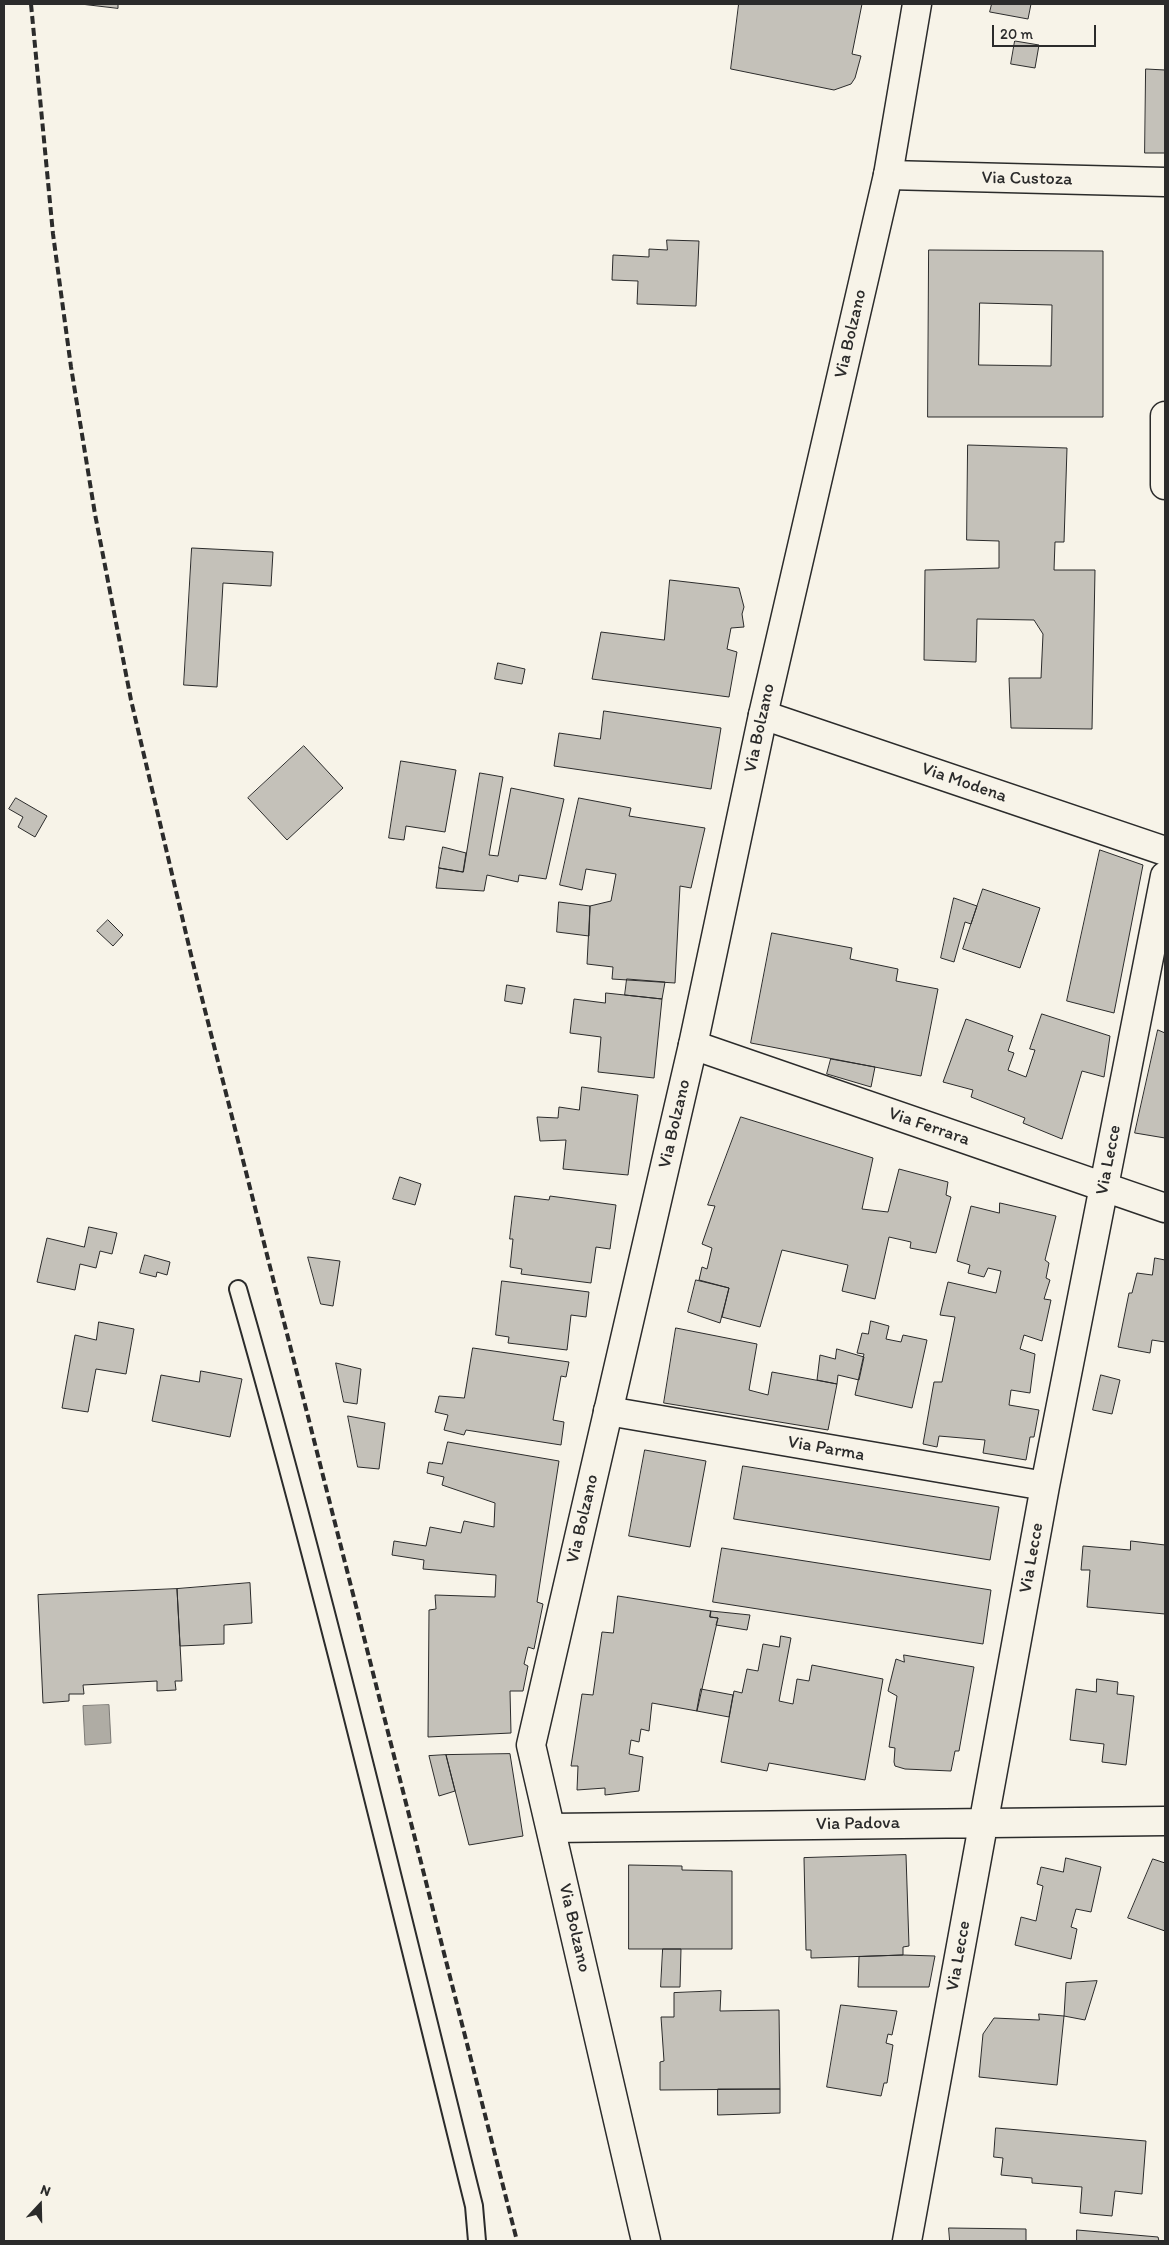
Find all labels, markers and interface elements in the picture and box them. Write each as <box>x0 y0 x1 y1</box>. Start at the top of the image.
scale bar <box>994 15 1098 47</box>
text: 20 m <box>1000 25 1033 43</box>
street label: Via Custoza <box>981 167 1073 191</box>
street label: Via Bolzano <box>830 288 872 380</box>
street label: Via Bolzano <box>740 682 780 774</box>
street label: Via Modena <box>918 758 1010 808</box>
street label: Via Bolzano <box>654 1078 696 1170</box>
street label: Via Ferrara <box>885 1103 973 1151</box>
street label: Via Lecce <box>1092 1123 1126 1197</box>
street label: Via Parma <box>786 1432 866 1466</box>
street label: Via Bolzano <box>562 1473 604 1565</box>
street label: Via Lecce <box>1015 1521 1049 1595</box>
street label: Via Padova <box>816 1812 900 1836</box>
street label: Via Bolzano <box>553 1882 595 1974</box>
street label: Via Lecce <box>942 1919 976 1993</box>
north arrow <box>15 2180 65 2230</box>
text: N <box>38 2181 53 2200</box>

